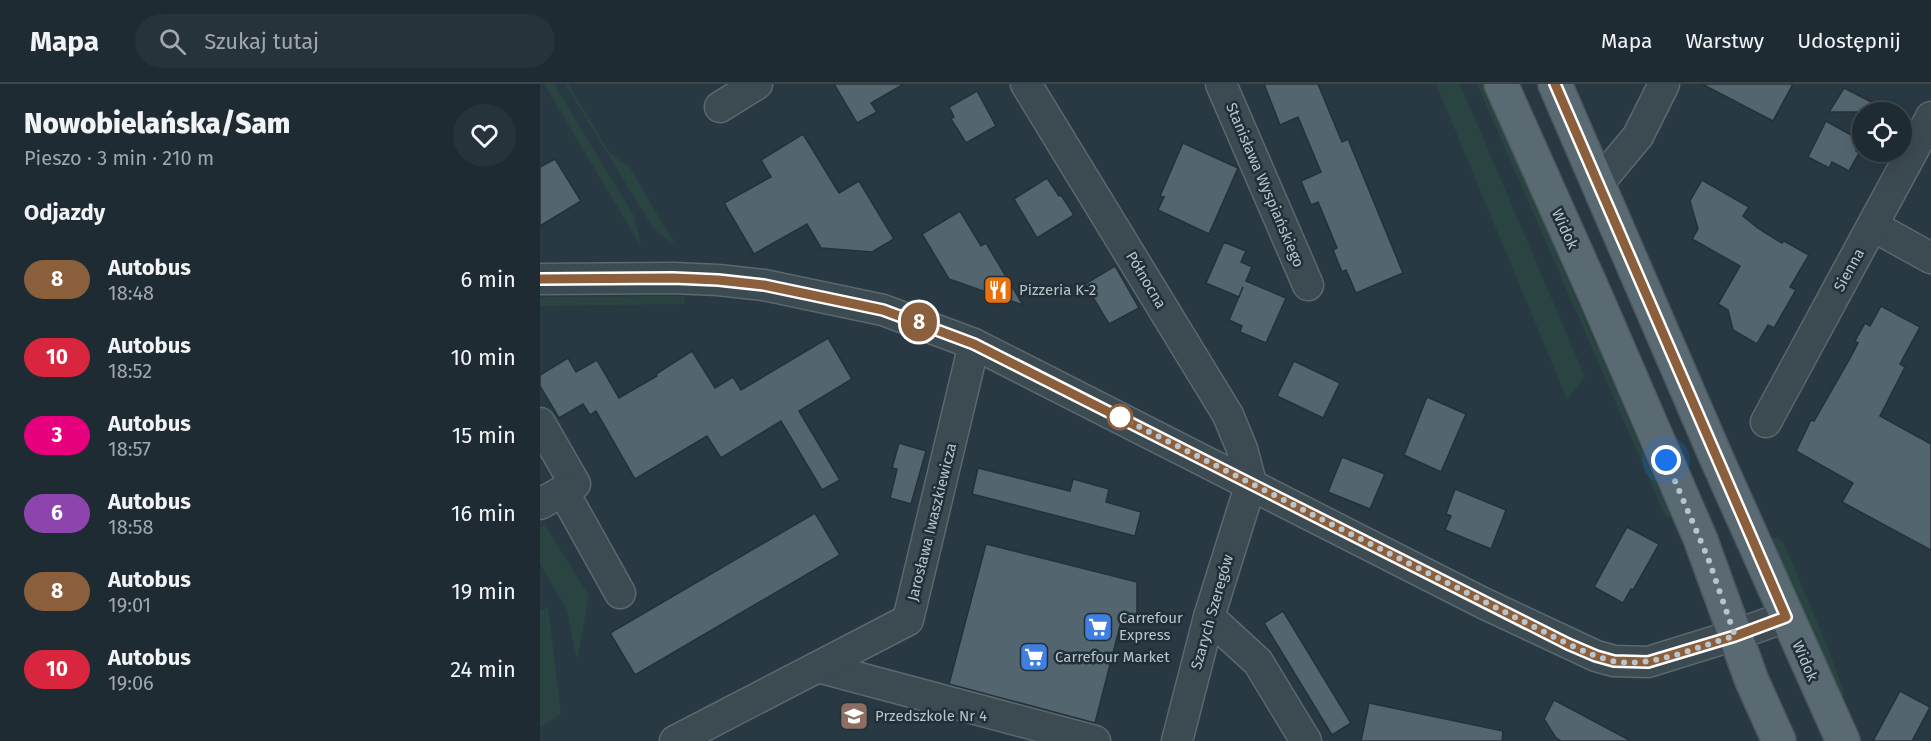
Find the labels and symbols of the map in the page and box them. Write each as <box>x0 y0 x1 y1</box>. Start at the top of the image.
street label: Stanisława Wyspiańskiego <box>1222 100 1308 270</box>
street label: Widok <box>1548 206 1582 252</box>
street label: Sienna <box>1830 245 1868 295</box>
street label: Północna <box>1122 248 1170 312</box>
restaurant icon: Pizzeria K-2 <box>982 274 1014 306</box>
place label: Pizzeria K-2 <box>1019 281 1096 299</box>
line badge: 8 <box>900 302 938 342</box>
unlabelled marker <box>1107 404 1133 430</box>
street label: Jarosława Iwaszkiewicza <box>904 441 960 603</box>
your location <box>1651 445 1681 475</box>
street label: Szarych Szeregów <box>1187 552 1237 672</box>
place label: Carrefour Express <box>1119 609 1183 644</box>
supermarket icon: Carrefour Express <box>1082 611 1114 643</box>
street label: Widok <box>1788 638 1822 684</box>
supermarket icon: Carrefour Market <box>1018 641 1050 673</box>
place label: Carrefour Market <box>1055 648 1170 666</box>
school or university icon: Przedszkole Nr 4 <box>838 700 870 732</box>
place label: Przedszkole Nr 4 <box>875 707 987 725</box>

